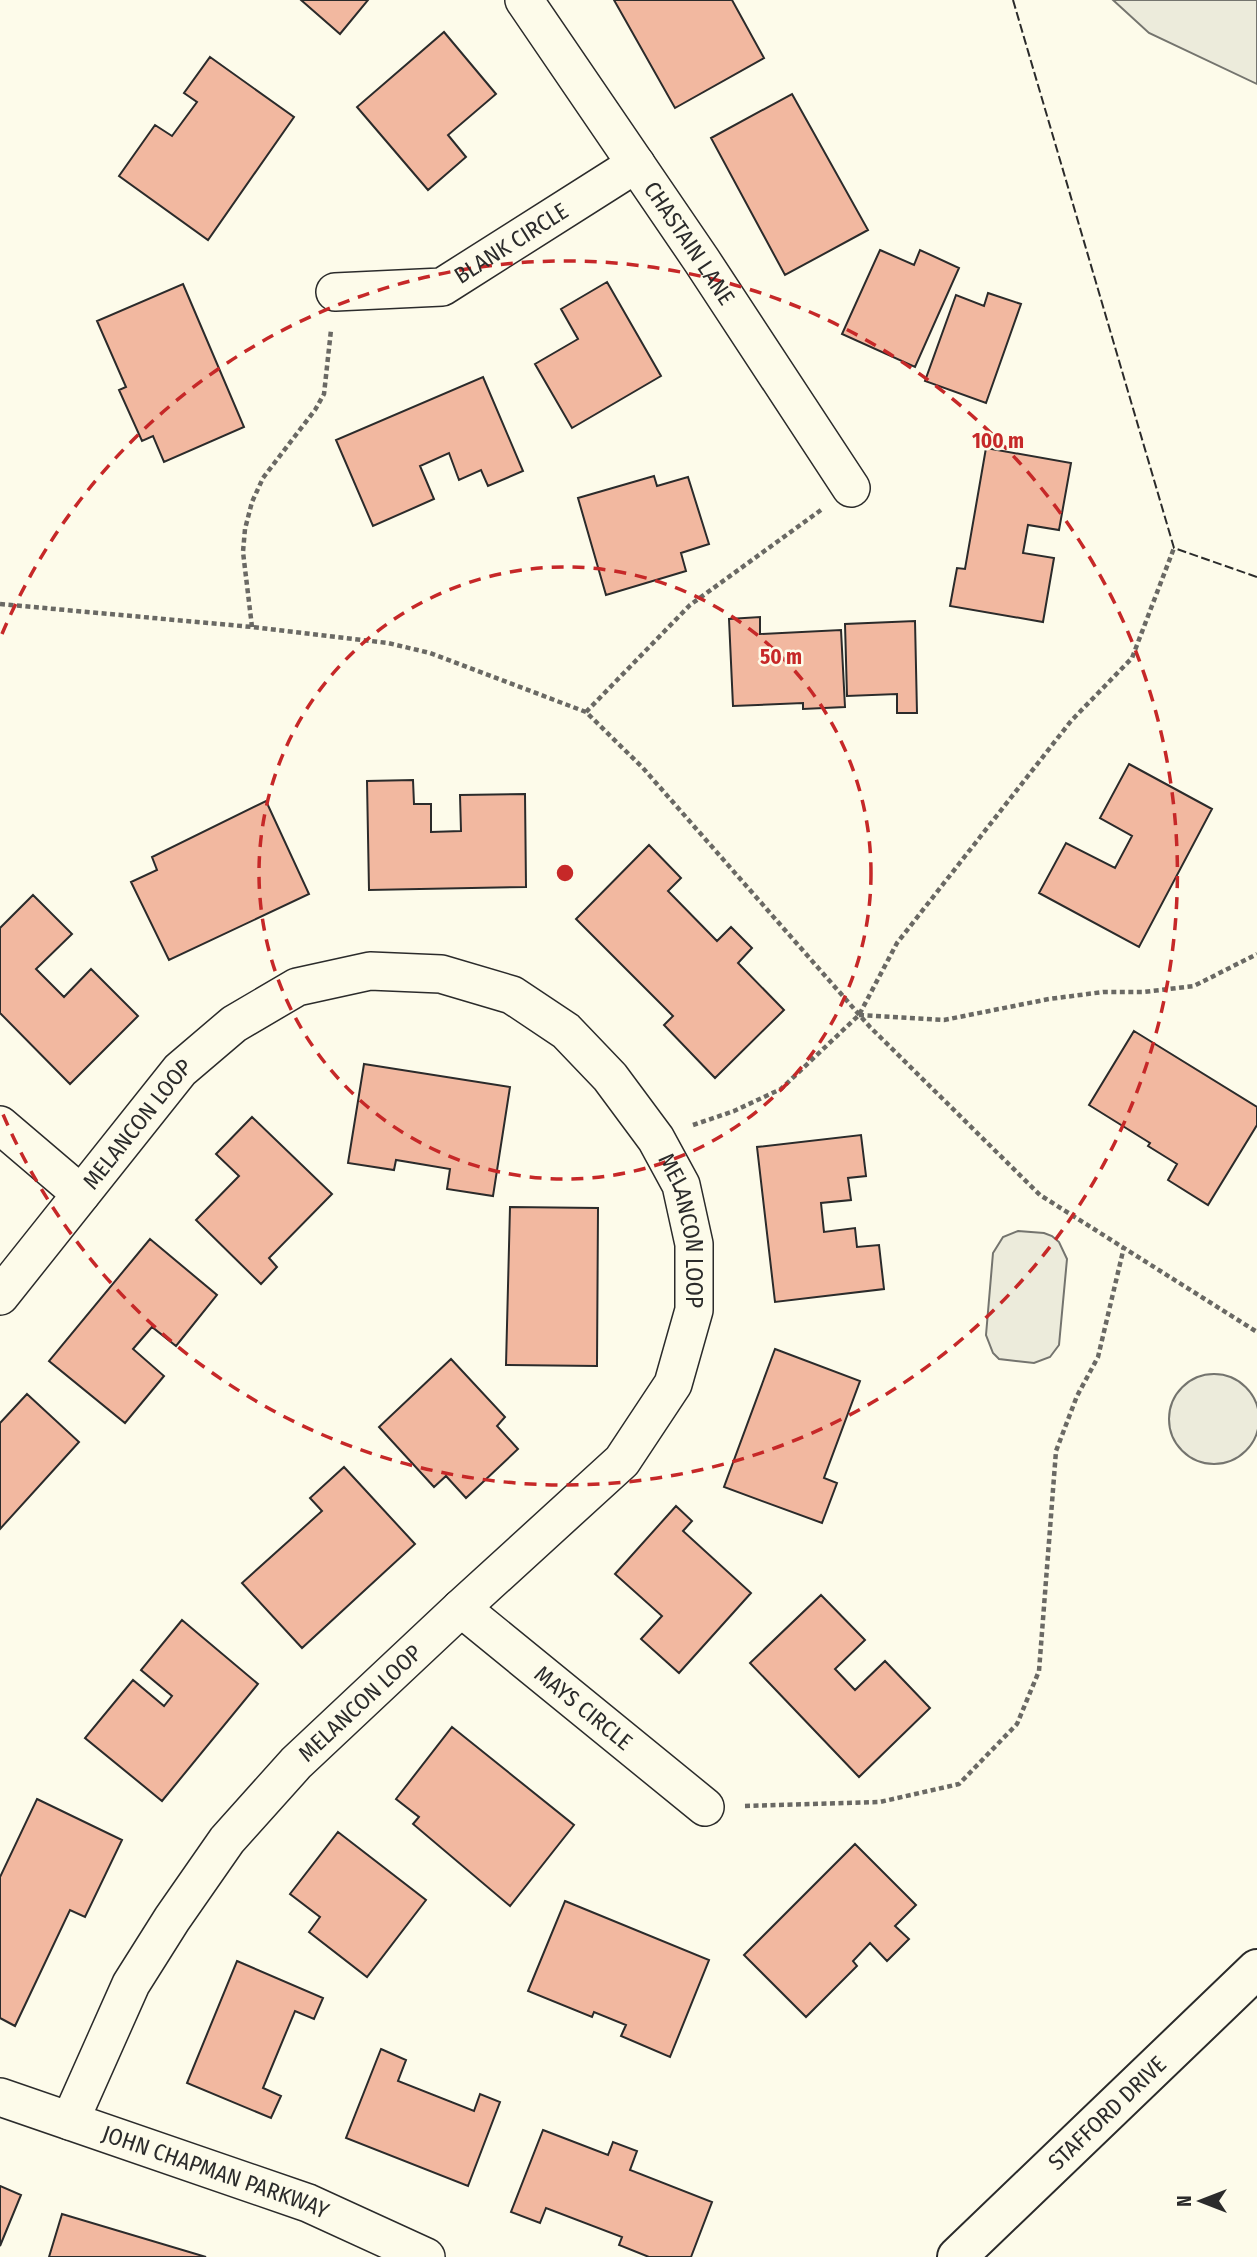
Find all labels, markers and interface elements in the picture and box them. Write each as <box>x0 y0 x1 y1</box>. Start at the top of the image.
street label: CHASTAIN LANE <box>638 176 741 310</box>
street label: BLANK CIRCLE <box>449 197 573 290</box>
text: 100 m <box>972 428 1024 454</box>
text: 50 m <box>760 644 802 670</box>
centre of rings <box>553 861 577 885</box>
street label: MELANCON LOOP <box>77 1053 197 1195</box>
street label: MELANCON LOOP <box>652 1148 708 1308</box>
street label: MELANCON LOOP <box>292 1639 428 1767</box>
street label: MAYS CIRCLE <box>529 1660 638 1756</box>
street label: STAFFORD DRIVE <box>1042 2050 1172 2176</box>
street label: JOHN CHAPMAN PARKWAY <box>98 2119 334 2225</box>
north arrow <box>1166 2166 1236 2236</box>
text: N <box>1173 2195 1196 2207</box>

